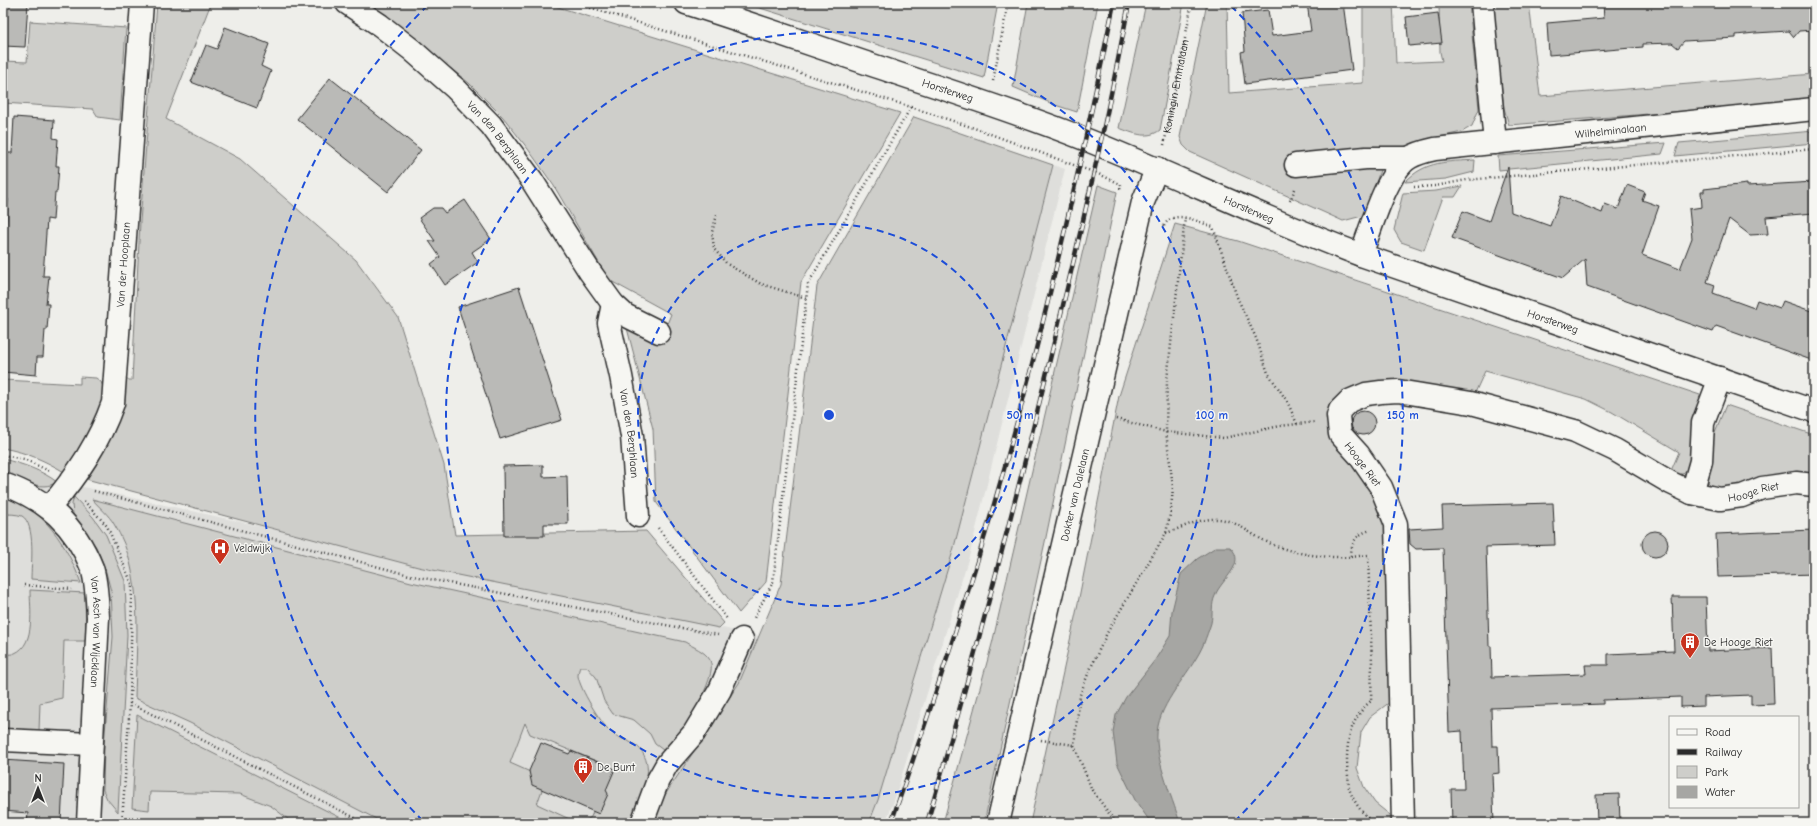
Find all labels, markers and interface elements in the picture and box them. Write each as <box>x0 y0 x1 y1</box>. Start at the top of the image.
street label: Koningin Emmalaan <box>1161 38 1192 134</box>
street label: Horsterweg <box>920 76 975 105</box>
street label: Van den Berghlaan <box>464 98 531 176</box>
street label: Wilhelminalaan <box>1574 121 1647 141</box>
street label: Horsterweg <box>1222 193 1276 226</box>
street label: Van der Hooplaan <box>114 222 133 308</box>
street label: Horsterweg <box>1526 307 1580 336</box>
street label: Van den Berghlaan <box>617 388 641 479</box>
centre of rings <box>822 408 836 422</box>
text: 50 m <box>1006 408 1034 422</box>
text: 100 m <box>1196 408 1228 422</box>
text: 150 m <box>1387 408 1419 422</box>
street label: Hooge Riet <box>1342 439 1384 490</box>
street label: Dokter van Dalelaan <box>1058 447 1092 543</box>
street label: Hooge Riet <box>1727 480 1780 505</box>
hospital icon: Veldwijk <box>209 537 231 565</box>
place label: Veldwijk <box>234 542 271 555</box>
street label: Van Asch van Wijcklaan <box>87 575 104 688</box>
building icon: De Hooge Riet <box>1679 631 1701 659</box>
place label: De Hooge Riet <box>1704 636 1773 649</box>
legend <box>1669 716 1799 808</box>
text: Road <box>1705 725 1731 739</box>
text: Railway <box>1705 745 1743 759</box>
building icon: De Bunt <box>572 756 594 784</box>
place label: De Bunt <box>597 761 636 774</box>
text: Park <box>1705 765 1728 779</box>
north arrow <box>18 768 58 808</box>
text: N <box>34 772 42 785</box>
text: Water <box>1705 785 1735 799</box>

